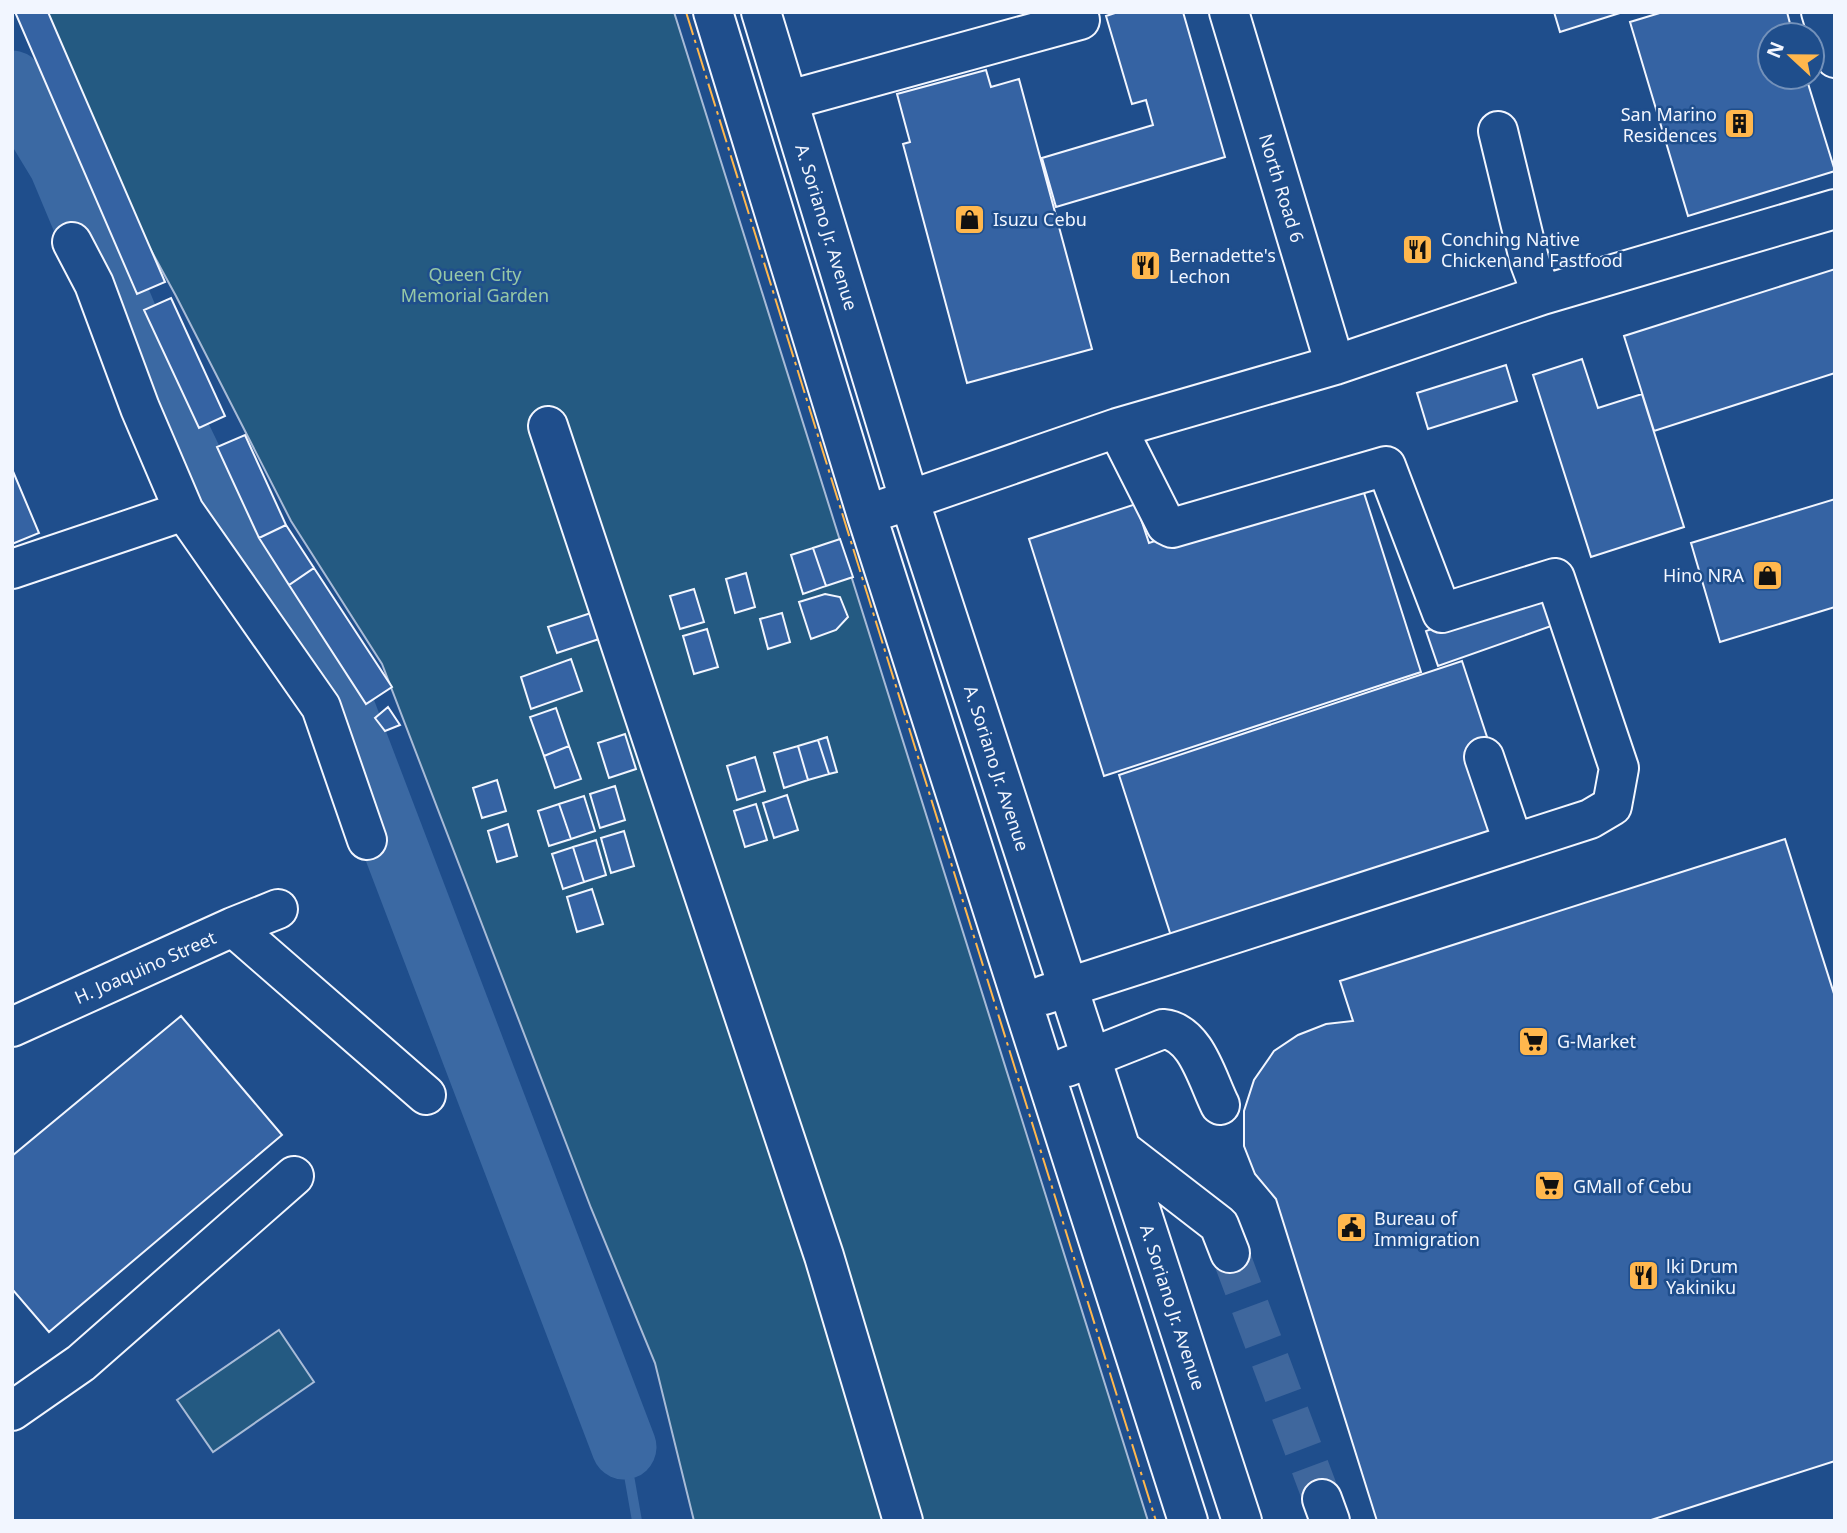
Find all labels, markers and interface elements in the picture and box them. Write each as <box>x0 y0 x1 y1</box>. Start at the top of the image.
north arrow <box>1756 21 1826 91</box>
text: N <box>1760 38 1790 62</box>
place label: San Marino Residences <box>1621 102 1717 147</box>
building icon: San Marino Residences <box>1723 107 1757 141</box>
street label: North Road 6 <box>1254 131 1310 245</box>
street label: A. Soriano Jr. Avenue <box>790 141 864 313</box>
shop icon: Isuzu Cebu <box>953 202 987 236</box>
place label: Isuzu Cebu <box>993 207 1087 231</box>
place label: Conching Native Chicken and Fastfood <box>1441 227 1623 272</box>
restaurant icon: Conching Native Chicken and Fastfood <box>1401 232 1435 266</box>
place label: Bernadette's Lechon <box>1169 243 1276 288</box>
restaurant icon: Bernadette's Lechon <box>1129 248 1163 282</box>
park label: Queen City Memorial Garden <box>401 262 549 307</box>
shop icon: Hino NRA <box>1750 558 1784 592</box>
place label: Hino NRA <box>1663 563 1744 587</box>
street label: A. Soriano Jr. Avenue <box>959 682 1035 854</box>
street label: H. Joaquino Street <box>70 925 220 1009</box>
supermarket icon: G-Market <box>1517 1024 1551 1058</box>
place label: G-Market <box>1557 1029 1637 1053</box>
supermarket icon: GMall of Cebu <box>1533 1169 1567 1203</box>
place label: GMall of Cebu <box>1573 1174 1692 1198</box>
place label: Bureau of Immigration <box>1374 1206 1480 1251</box>
public building icon: Bureau of Immigration <box>1334 1211 1368 1245</box>
street label: A. Soriano Jr. Avenue <box>1135 1221 1211 1393</box>
place label: lki Drum Yakiniku <box>1666 1254 1738 1299</box>
restaurant icon: lki Drum Yakiniku <box>1626 1259 1660 1293</box>

